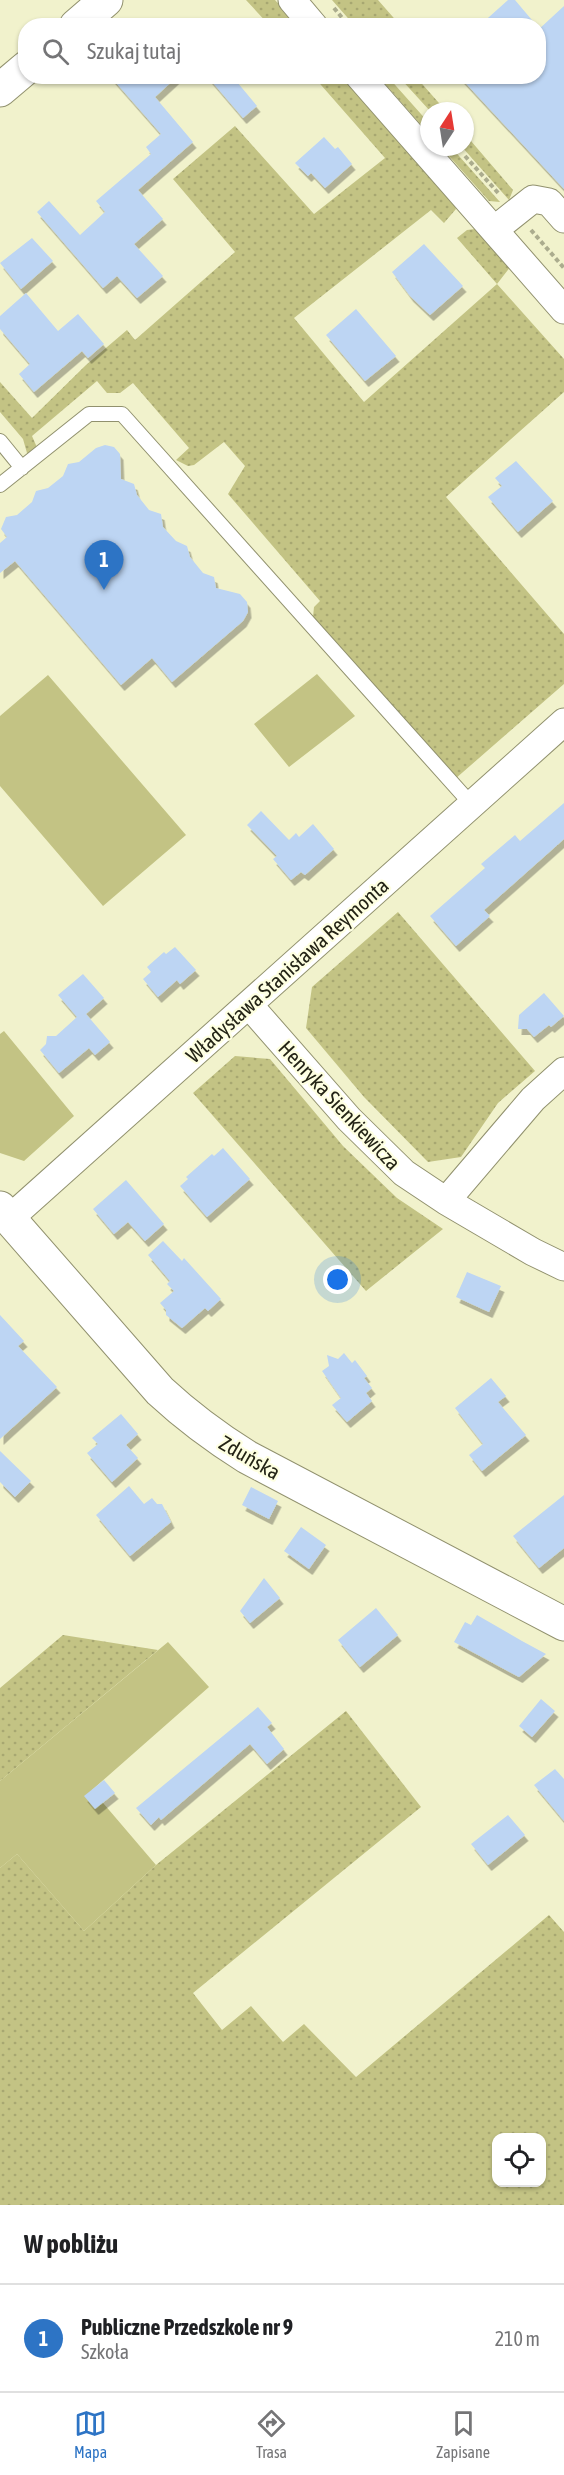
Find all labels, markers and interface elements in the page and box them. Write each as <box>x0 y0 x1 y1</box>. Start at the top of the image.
search box <box>18 18 546 84</box>
icon: search <box>39 35 72 68</box>
text: Szukaj tutaj <box>87 38 181 64</box>
north arrow <box>420 102 474 156</box>
pin: 1 <box>84 540 124 590</box>
street label: Władysława Stanisława Reymonta <box>181 873 393 1067</box>
street label: Henryka Sienkiewicza <box>274 1036 406 1174</box>
your location <box>323 1265 352 1294</box>
street label: Zduńska <box>215 1430 285 1484</box>
map controls <box>492 2133 546 2187</box>
button: locate <box>492 2133 546 2187</box>
text: W pobliżu <box>24 2229 118 2259</box>
text: Publiczne Przedszkole nr 9 <box>81 2314 293 2340</box>
text: 1 <box>39 2327 48 2350</box>
text: 210 m <box>495 2327 540 2350</box>
text: Szkoła <box>81 2340 129 2363</box>
tab: Mapa <box>74 2407 107 2461</box>
tab: Trasa <box>255 2407 288 2461</box>
tab: Zapisane <box>436 2407 490 2461</box>

